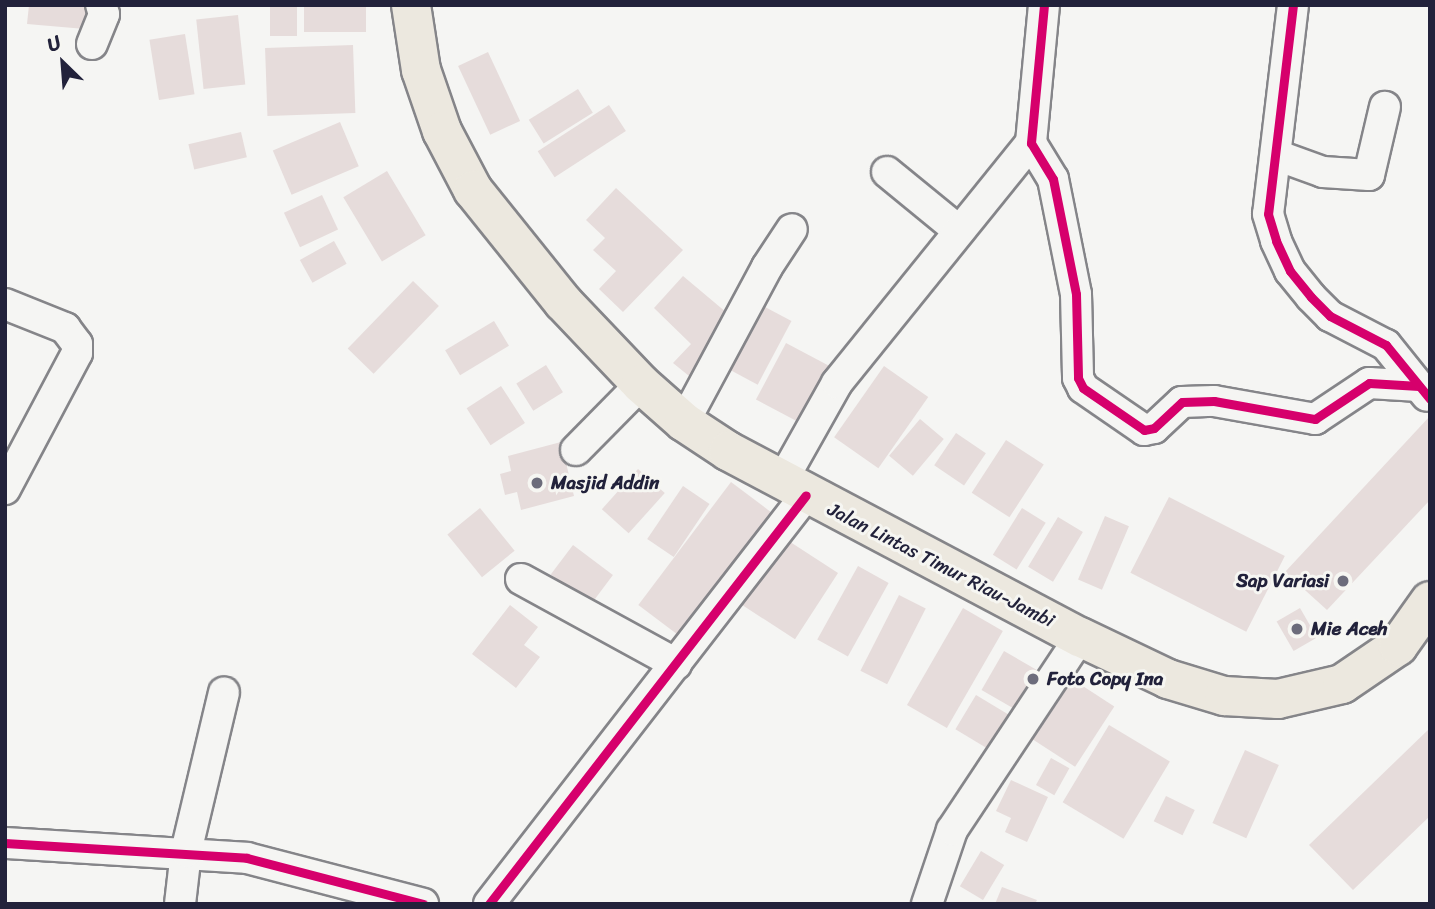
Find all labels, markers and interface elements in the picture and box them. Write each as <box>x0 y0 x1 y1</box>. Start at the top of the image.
text: U <box>41 26 67 61</box>
north arrow <box>28 28 98 98</box>
place label: Masjid Addin <box>551 472 659 494</box>
marker: Masjid Addin <box>529 475 545 491</box>
street label: Jalan Lintas Timur Riau-Jambi <box>824 498 1058 632</box>
place label: Sap Variasi <box>1237 570 1329 592</box>
marker: Sap Variasi <box>1335 573 1351 589</box>
place label: Mie Aceh <box>1311 618 1388 640</box>
marker: Mie Aceh <box>1289 621 1305 637</box>
place label: Foto Copy Ina <box>1047 668 1164 690</box>
marker: Foto Copy Ina <box>1025 671 1041 687</box>

